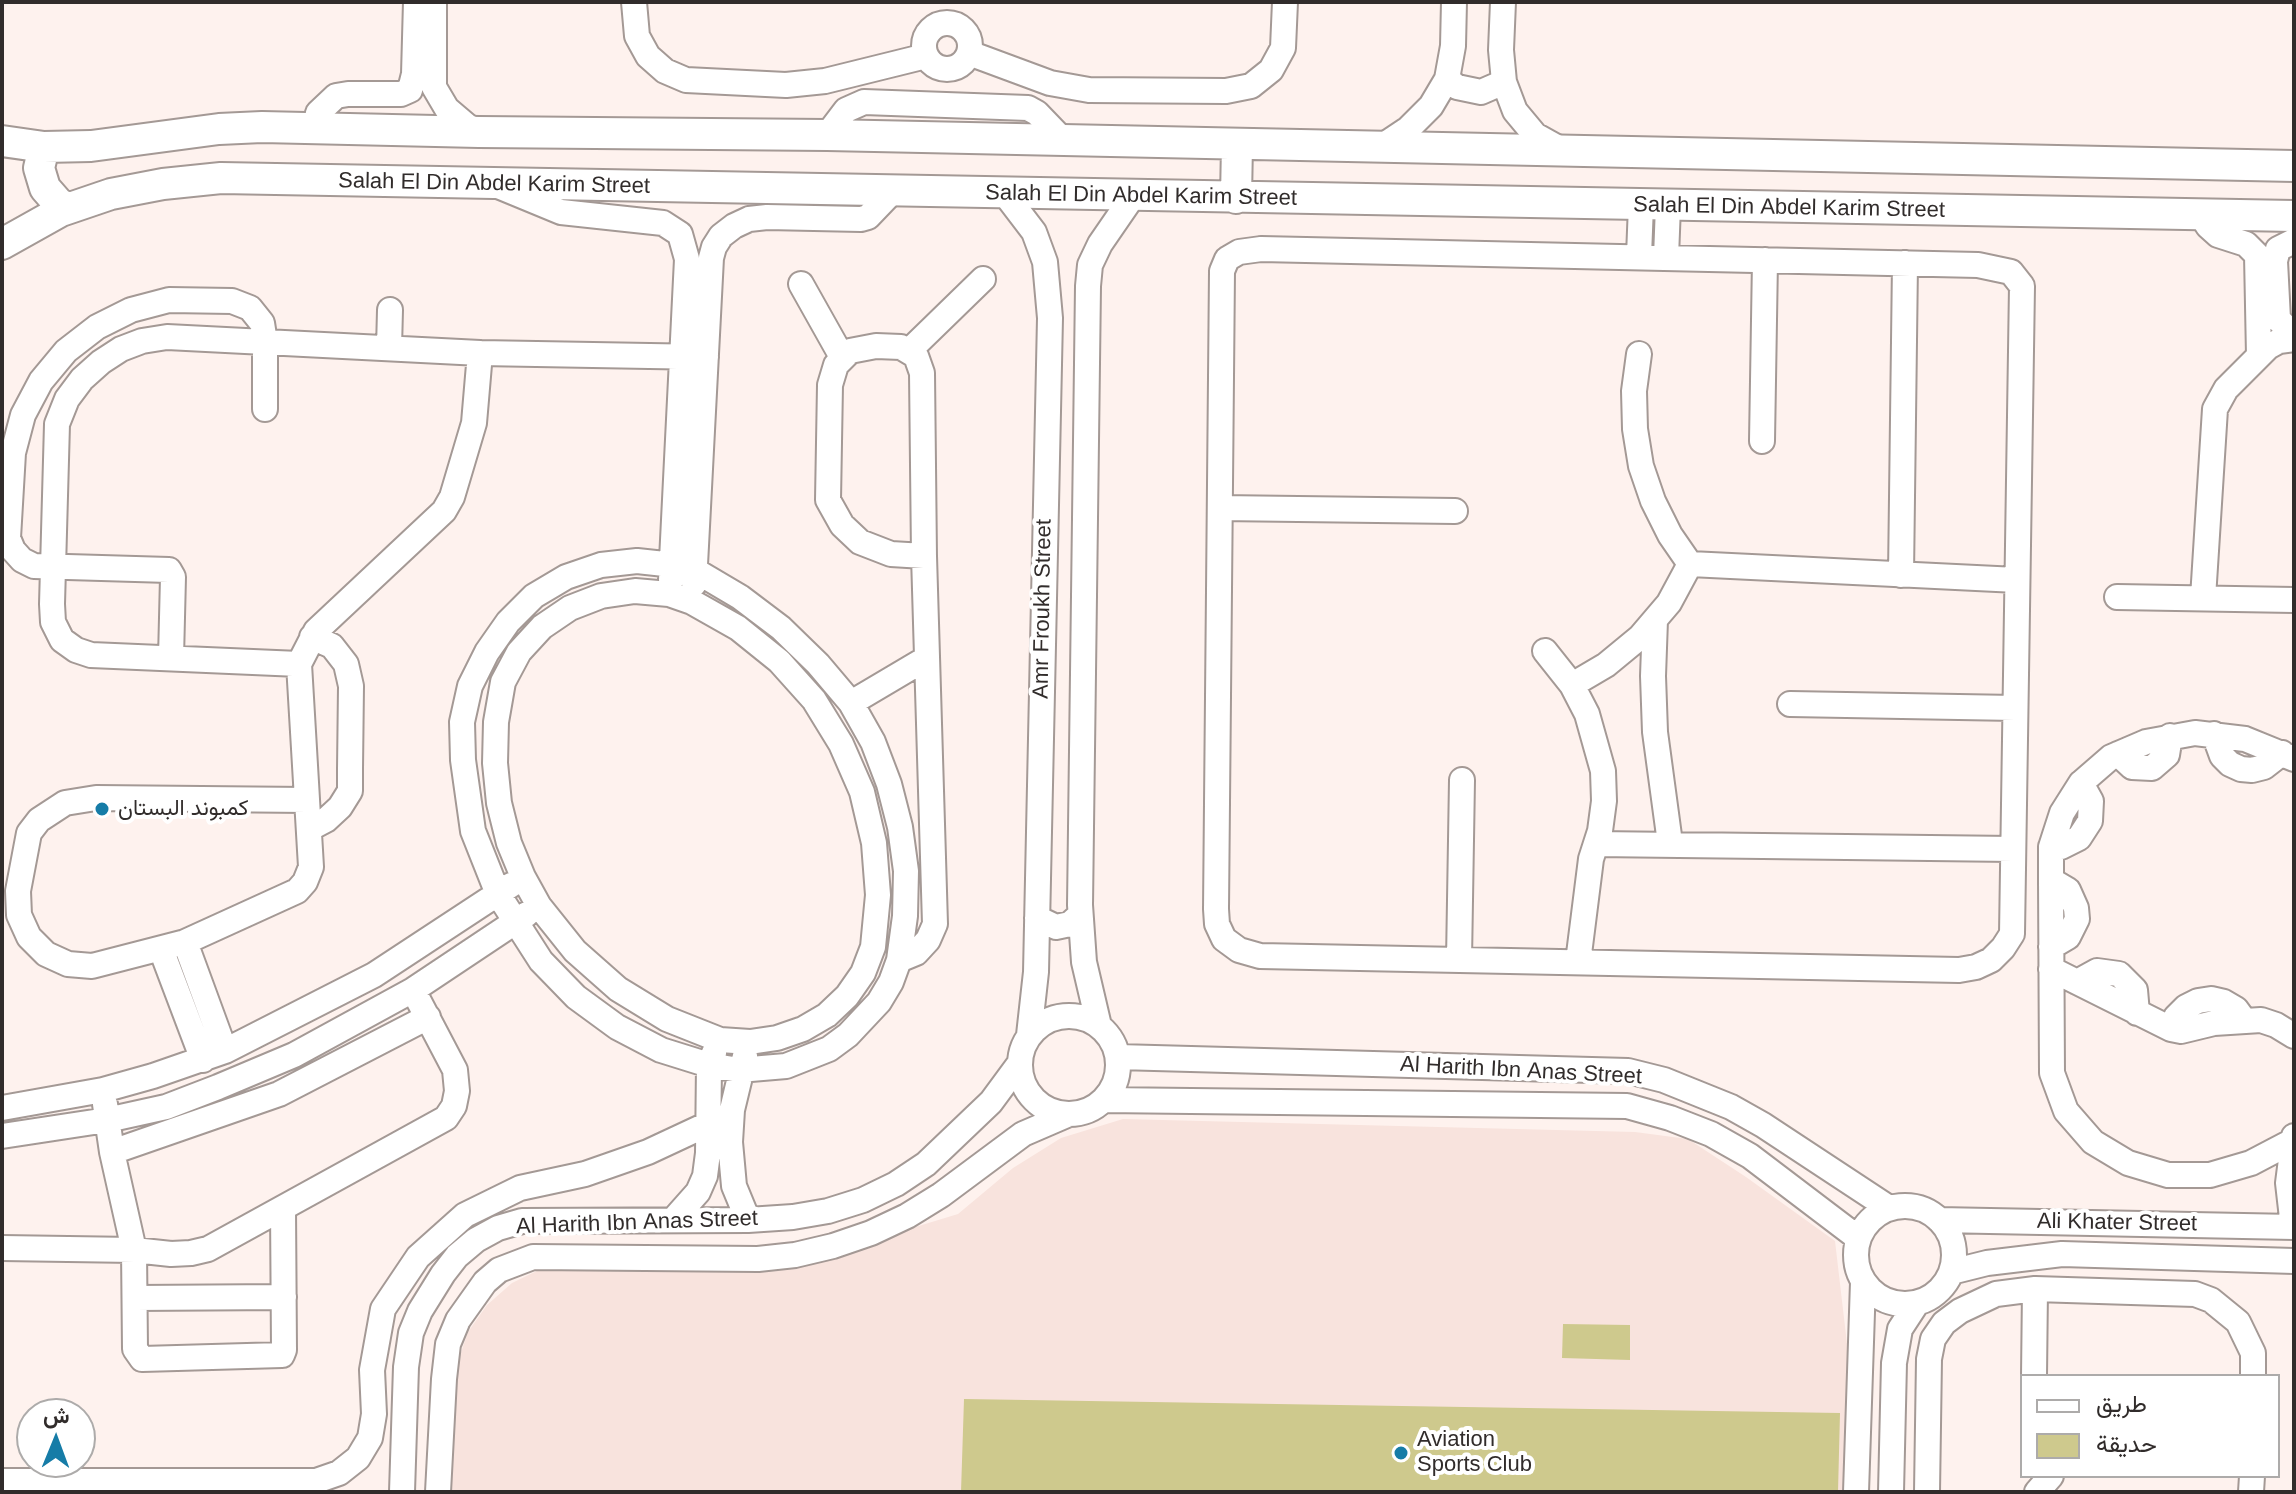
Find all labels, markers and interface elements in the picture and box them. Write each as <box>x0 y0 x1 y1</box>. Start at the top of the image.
street label: Salah El Din Abdel Karim Street <box>338 168 650 200</box>
street label: Salah El Din Abdel Karim Street <box>985 180 1297 212</box>
street label: Salah El Din Abdel Karim Street <box>1633 192 1945 224</box>
street label: Amr Froukh Street <box>1028 519 1058 699</box>
place label: كمبوند البستان <box>118 796 249 822</box>
marker: كمبوند البستان <box>93 800 111 818</box>
street label: Al Harith Ibn Anas Street <box>1399 1051 1643 1091</box>
street label: Al Harith Ibn Anas Street <box>516 1206 758 1240</box>
street label: Ali Khater Street <box>2037 1208 2197 1238</box>
legend <box>2020 1374 2280 1478</box>
text: طريق <box>2096 1390 2147 1417</box>
north arrow <box>16 1398 96 1478</box>
text: ش <box>43 1403 70 1428</box>
place label: Aviation Sports Club <box>1417 1427 1532 1478</box>
text: حديقة <box>2096 1430 2157 1457</box>
marker: Aviation Sports Club <box>1392 1444 1410 1462</box>

